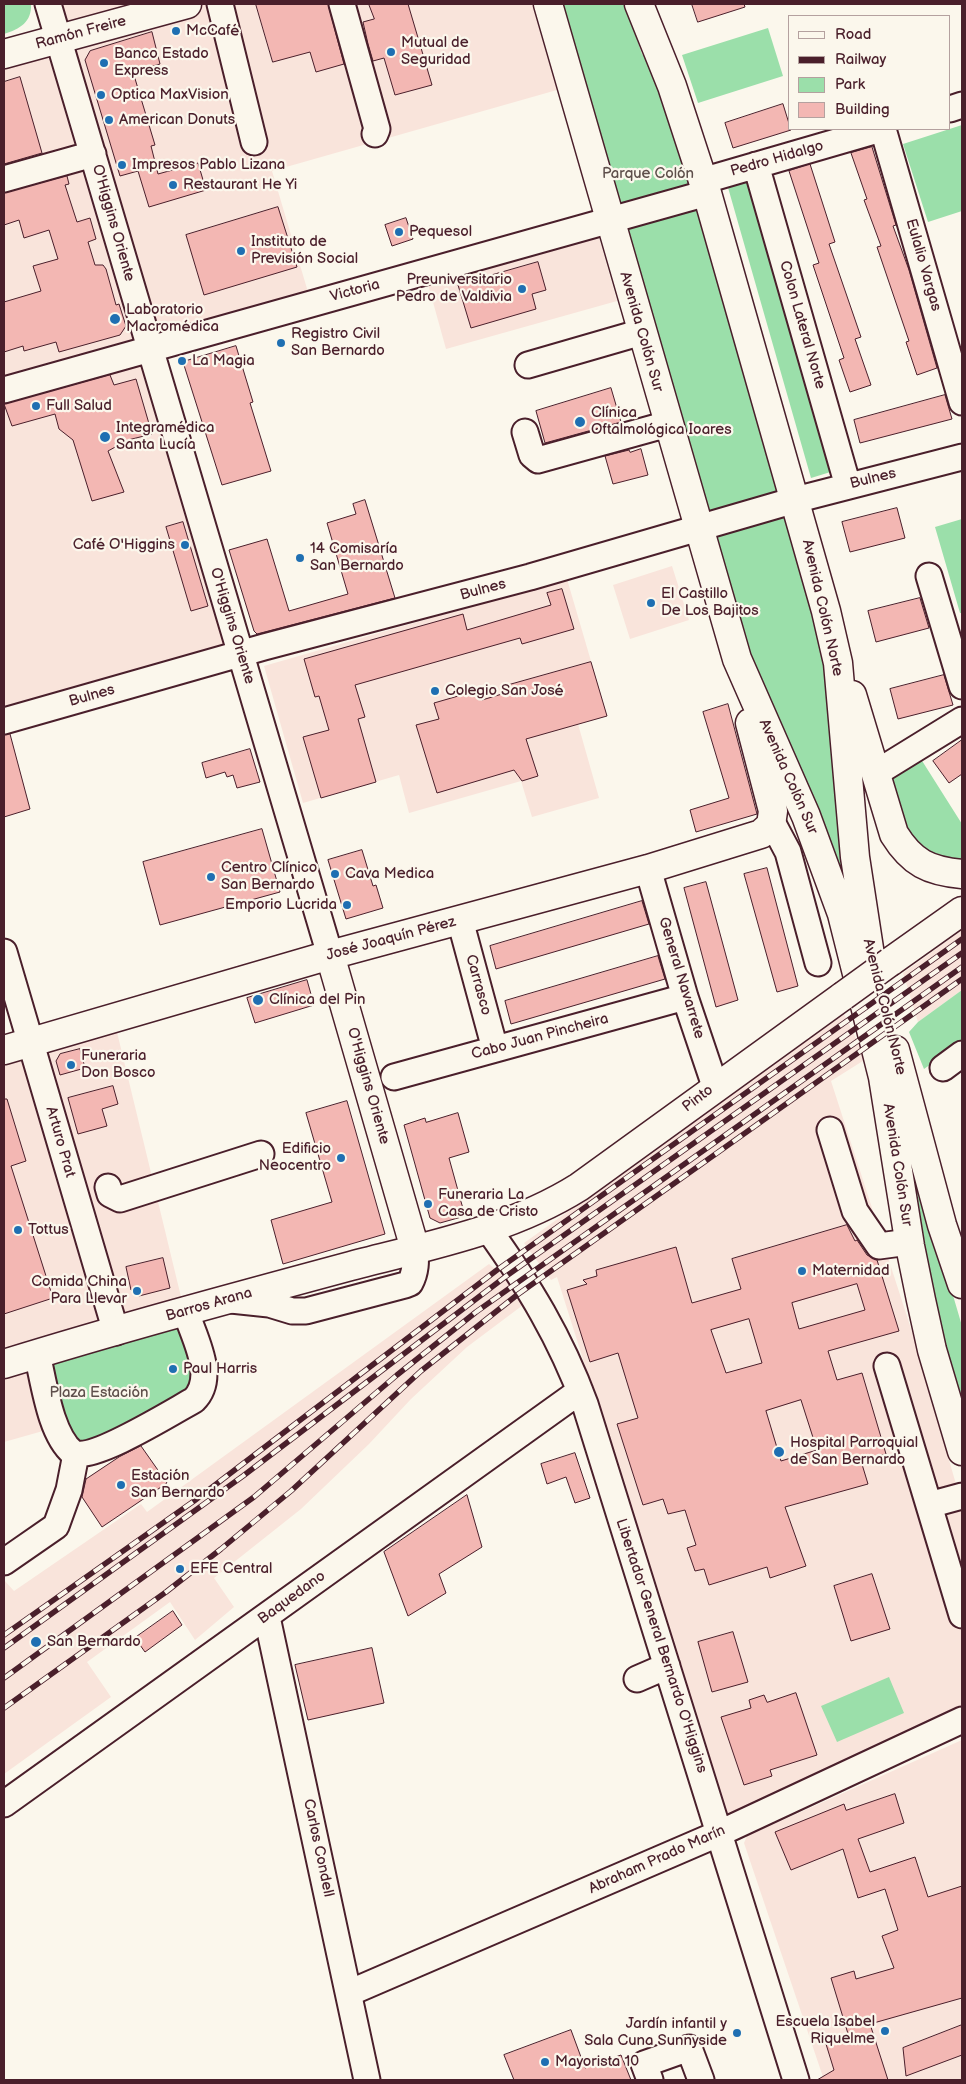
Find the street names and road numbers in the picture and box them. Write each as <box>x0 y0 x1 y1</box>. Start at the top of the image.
street label: Ramón Freire <box>34 12 128 54</box>
street label: Pedro Hidalgo <box>728 137 826 181</box>
street label: O'Higgins Oriente <box>88 162 138 284</box>
street label: Eulalio Vargas <box>901 217 945 313</box>
street label: Colon Lateral Norte <box>775 259 829 391</box>
street label: Avenida Colón Sur <box>615 270 667 394</box>
street label: Victoria <box>328 276 382 306</box>
street label: Bulnes <box>848 465 898 493</box>
street label: Avenida Colón Norte <box>798 538 846 678</box>
street label: O'Higgins Oriente <box>206 566 258 686</box>
street label: Bulnes <box>458 575 508 605</box>
street label: Bulnes <box>67 681 117 711</box>
street label: Avenida Colón Sur <box>755 717 821 837</box>
street label: José Joaquín Pérez <box>324 913 458 965</box>
street label: General Navarrete <box>654 915 708 1041</box>
street label: Avenida Colón Norte <box>858 937 910 1077</box>
street label: Carrasco <box>461 953 495 1017</box>
street label: Cabo Juan Pincheira <box>470 1010 610 1064</box>
street label: O'Higgins Oriente <box>343 1025 393 1147</box>
street label: Pinto <box>679 1082 717 1116</box>
street label: Avenida Colón Sur <box>878 1102 916 1228</box>
street label: Arturo Prat <box>41 1104 79 1180</box>
street label: Barros Arana <box>164 1284 254 1326</box>
street label: Libertador General Bernardo O'Higgins <box>611 1516 711 1776</box>
street label: Baquedano <box>255 1568 329 1628</box>
street label: Carlos Condell <box>299 1797 337 1899</box>
street label: Abraham Prado Marín <box>586 1822 728 1898</box>

